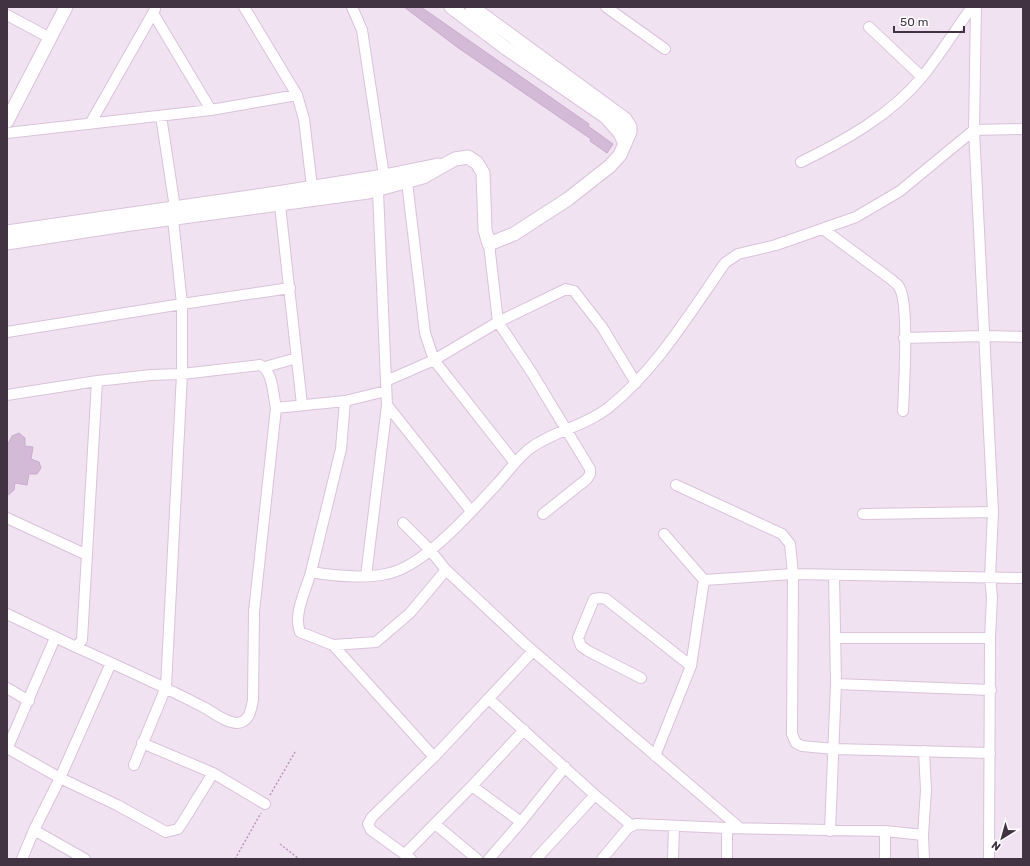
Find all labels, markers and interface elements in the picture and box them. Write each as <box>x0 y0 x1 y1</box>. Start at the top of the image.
scale bar <box>894 8 964 34</box>
text: 50 m <box>900 15 928 29</box>
north arrow <box>982 818 1022 858</box>
text: N <box>989 838 1003 853</box>

